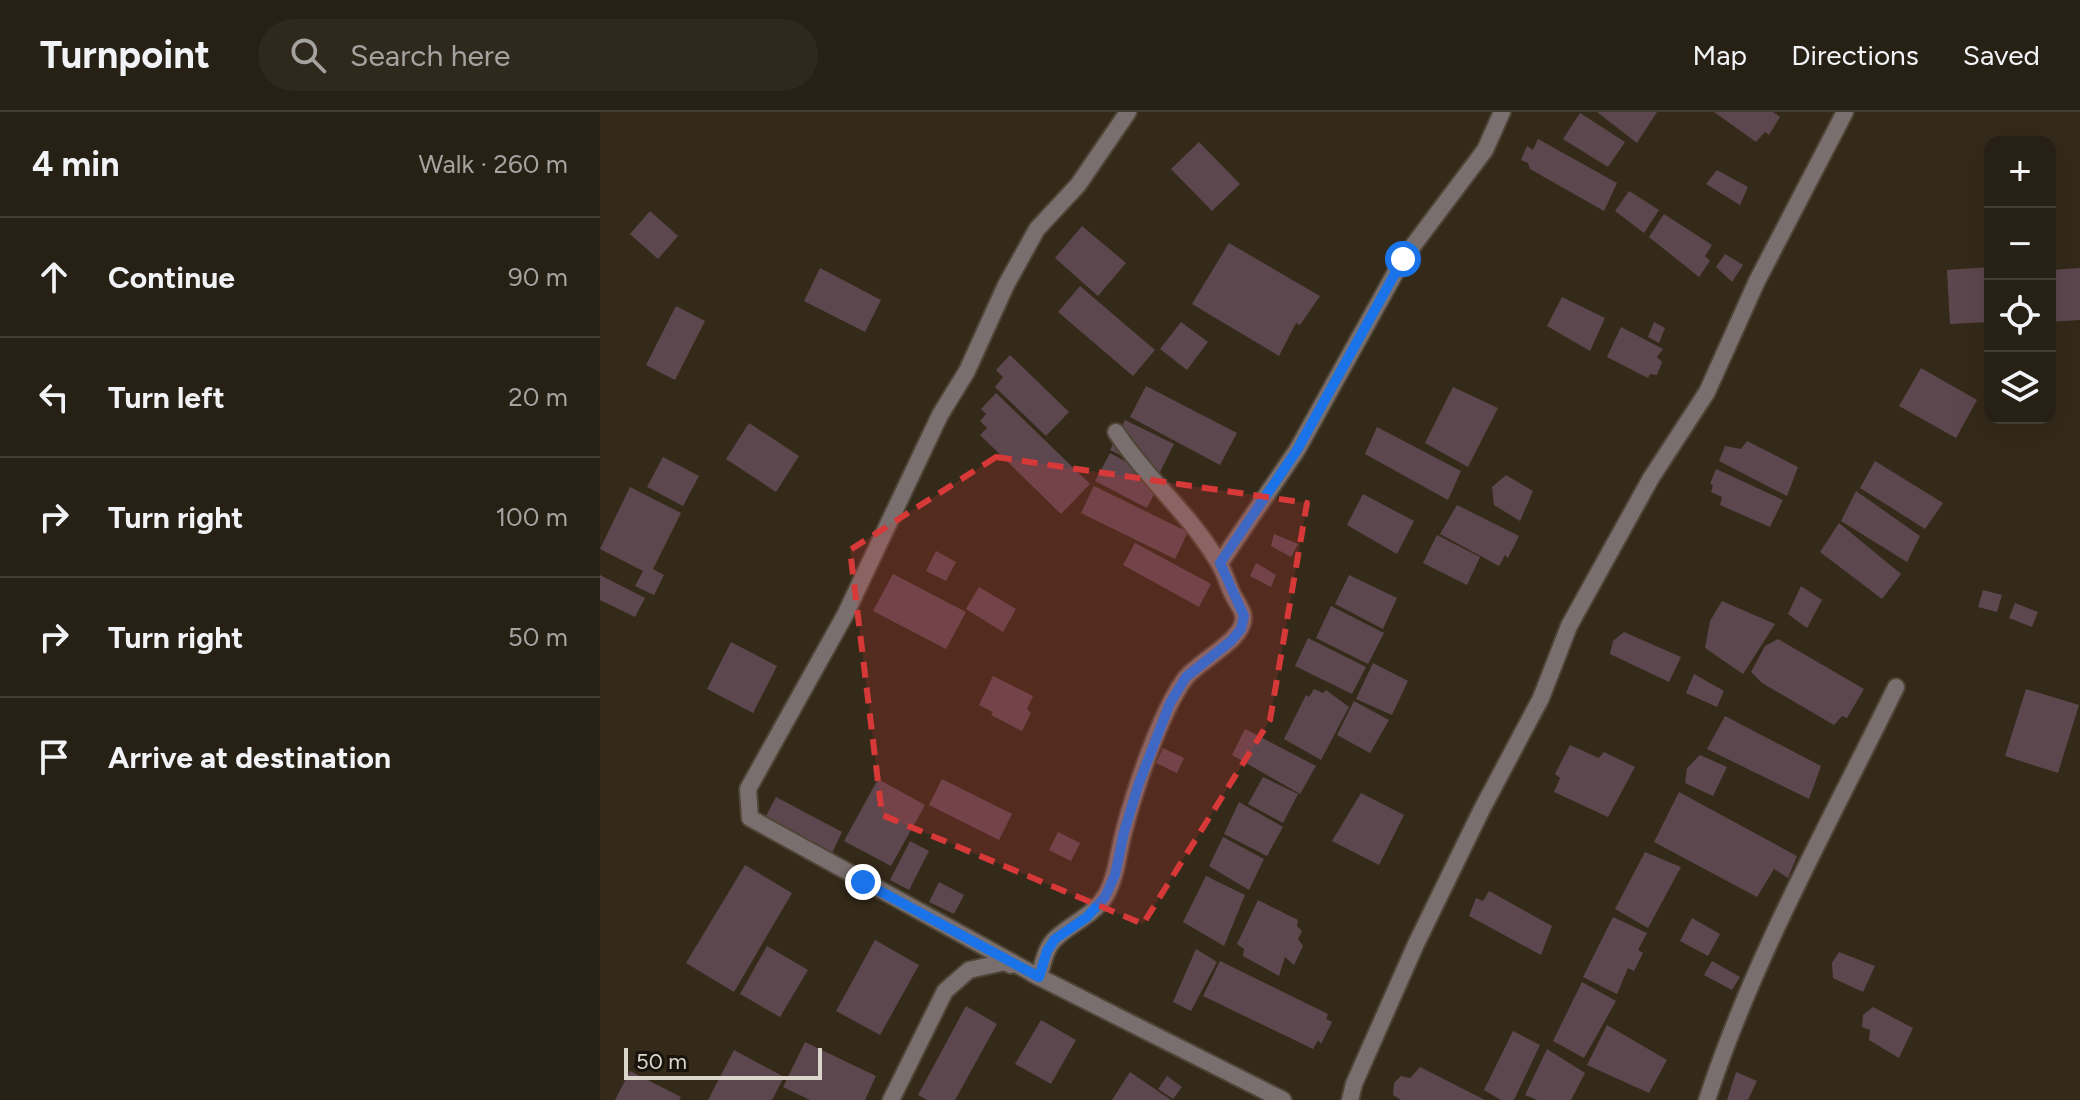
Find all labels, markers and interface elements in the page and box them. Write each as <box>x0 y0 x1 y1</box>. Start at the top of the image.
search box <box>258 19 818 91</box>
text: Turnpoint <box>40 32 210 78</box>
icon: search <box>286 33 330 77</box>
text: Search here <box>350 37 510 74</box>
text: Map <box>1693 38 1747 72</box>
text: Directions <box>1791 38 1919 72</box>
text: Saved <box>1963 38 2040 72</box>
map controls <box>1984 136 2056 424</box>
button: + <box>1984 136 2056 208</box>
text: 4 min <box>32 144 119 185</box>
text: Walk · 260 m <box>419 148 568 180</box>
button: − <box>1984 208 2056 280</box>
route start <box>1385 241 1421 277</box>
icon: ahead <box>32 255 76 299</box>
text: Continue <box>108 259 235 296</box>
text: 90 m <box>508 261 568 293</box>
button: locate <box>1984 280 2056 352</box>
button: layers <box>1984 352 2056 424</box>
icon: left <box>32 375 76 419</box>
text: Turn left <box>108 379 225 416</box>
text: 20 m <box>508 381 568 413</box>
icon: right <box>32 495 76 539</box>
text: Turn right <box>108 499 243 536</box>
text: 100 m <box>495 501 568 533</box>
icon: right <box>32 615 76 659</box>
text: Turn right <box>108 619 243 656</box>
text: 50 m <box>508 621 568 653</box>
icon: arrive <box>32 735 76 779</box>
text: Arrive at destination <box>108 739 391 776</box>
route end <box>845 864 881 900</box>
scale bar <box>624 1044 822 1080</box>
text: 50 m <box>636 1048 687 1075</box>

